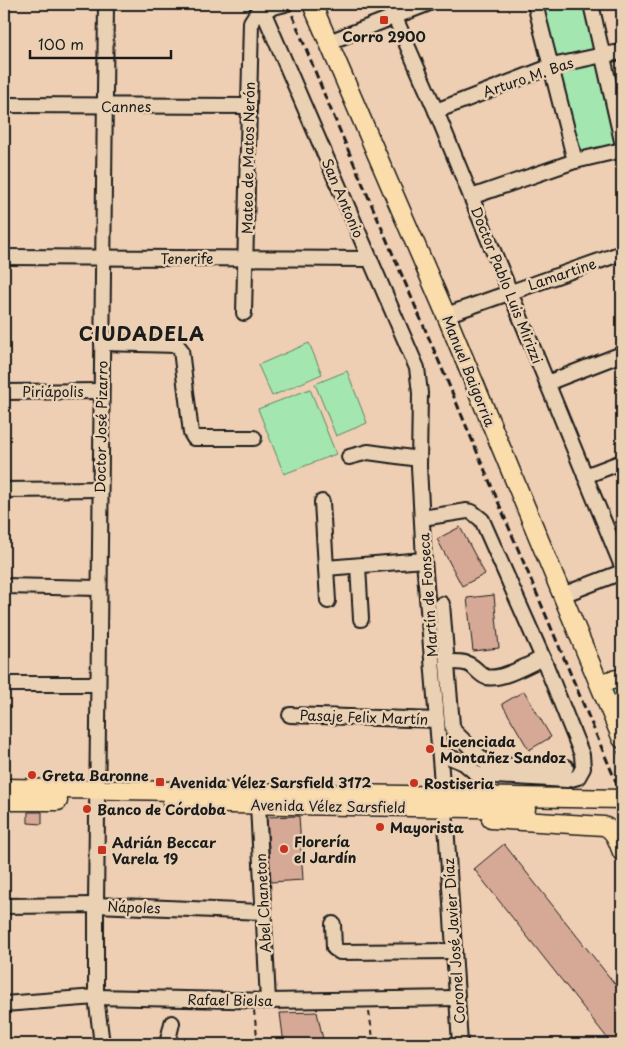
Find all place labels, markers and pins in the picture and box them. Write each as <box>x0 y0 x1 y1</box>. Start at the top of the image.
marker: Corro 2900 <box>378 14 390 26</box>
place label: Corro 2900 <box>342 26 426 47</box>
place label: Licenciada Montañez Sandoz <box>440 731 566 768</box>
marker: Licenciada Montañez Sandoz <box>424 743 436 755</box>
place label: Greta Baronne <box>42 765 149 786</box>
marker: Greta Baronne <box>26 769 38 781</box>
place label: Avenida Vélez Sarsfield 3172 <box>169 772 372 793</box>
place label: Rostiseria <box>424 773 495 794</box>
marker: Avenida Vélez Sarsfield 3172 <box>154 776 166 788</box>
marker: Rostiseria <box>408 777 420 789</box>
place label: Banco de Córdoba <box>97 799 227 820</box>
marker: Banco de Córdoba <box>81 803 93 815</box>
place label: Mayorista <box>390 817 464 838</box>
marker: Mayorista <box>374 821 386 833</box>
place label: Florería el Jardín <box>294 831 356 868</box>
place label: Adrián Beccar Varela 19 <box>112 832 217 869</box>
marker: Florería el Jardín <box>278 843 290 855</box>
marker: Adrián Beccar Varela 19 <box>96 844 108 856</box>

